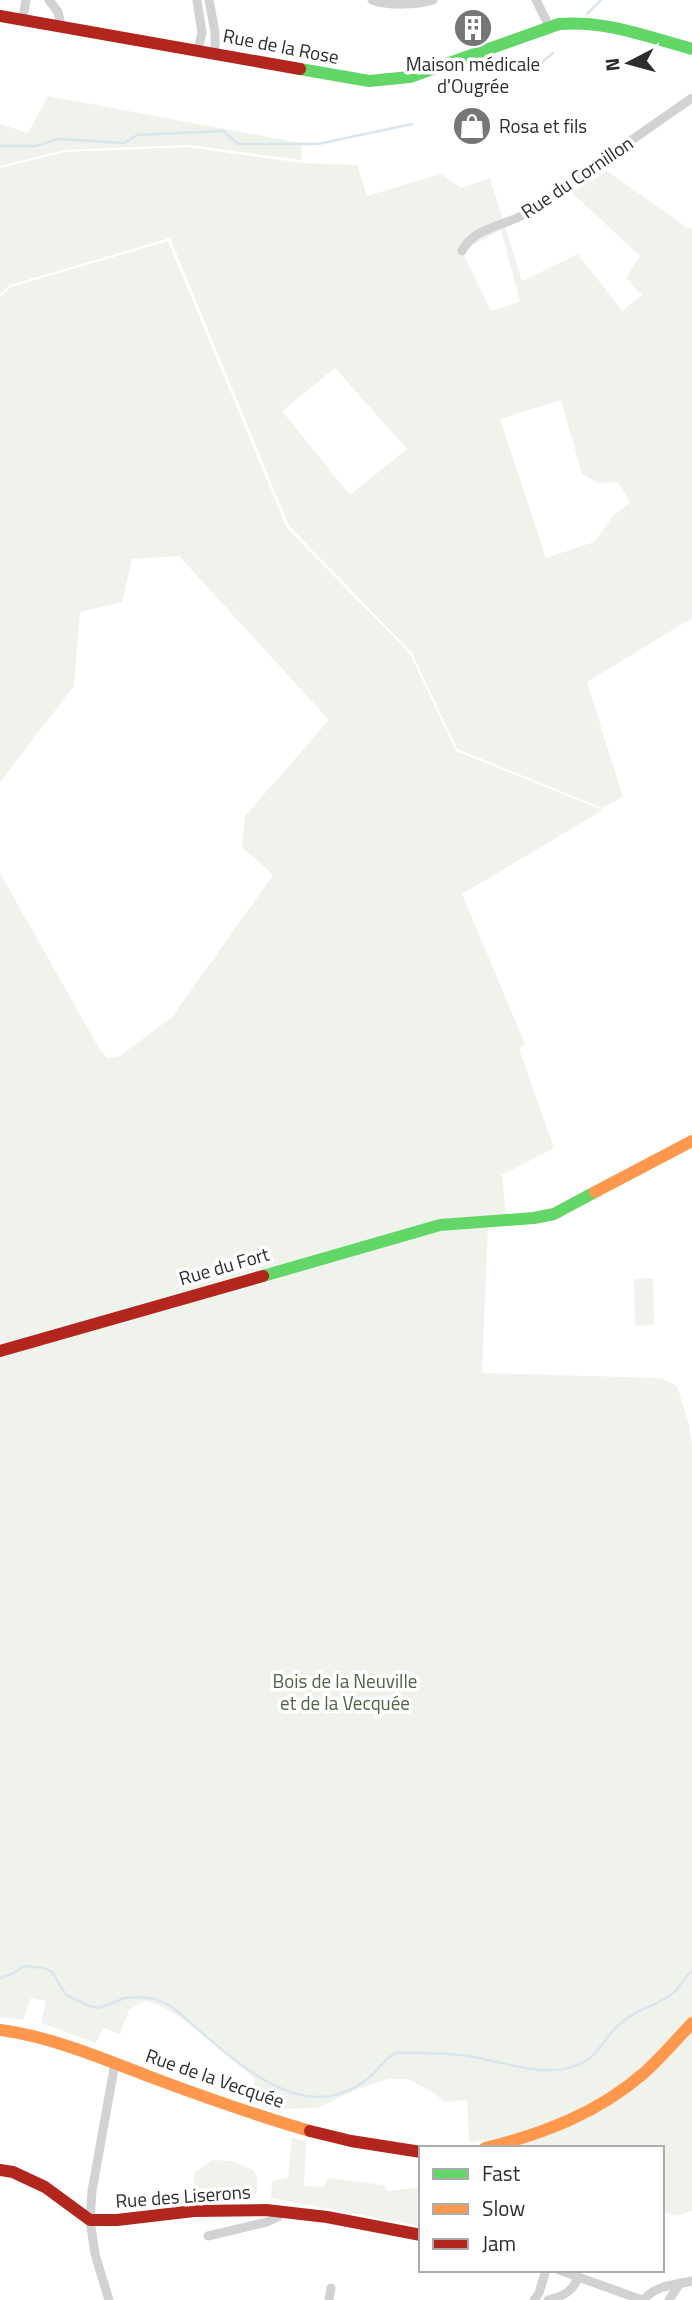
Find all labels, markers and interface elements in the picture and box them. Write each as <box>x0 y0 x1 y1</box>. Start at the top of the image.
building icon: Maison médicale d'Ougrée <box>452 7 494 49</box>
street label: Rue de la Rose <box>221 20 341 71</box>
north arrow <box>594 28 664 98</box>
place label: Maison médicale d'Ougrée <box>406 49 540 100</box>
text: N <box>596 57 627 73</box>
shop icon: Rosa et fils <box>451 105 493 147</box>
place label: Rosa et fils <box>499 111 587 140</box>
street label: Rue du Cornillon <box>515 128 639 225</box>
street label: Rue du Fort <box>175 1239 273 1292</box>
park label: Bois de la Neuville et de la Vecquée <box>273 1666 417 1717</box>
street label: Rue de la Vecquée <box>142 2040 288 2115</box>
legend <box>419 2146 664 2272</box>
text: Fast <box>482 2157 521 2189</box>
street label: Rue des Liserons <box>114 2176 252 2215</box>
text: Slow <box>482 2192 525 2224</box>
text: Jam <box>482 2227 516 2259</box>

